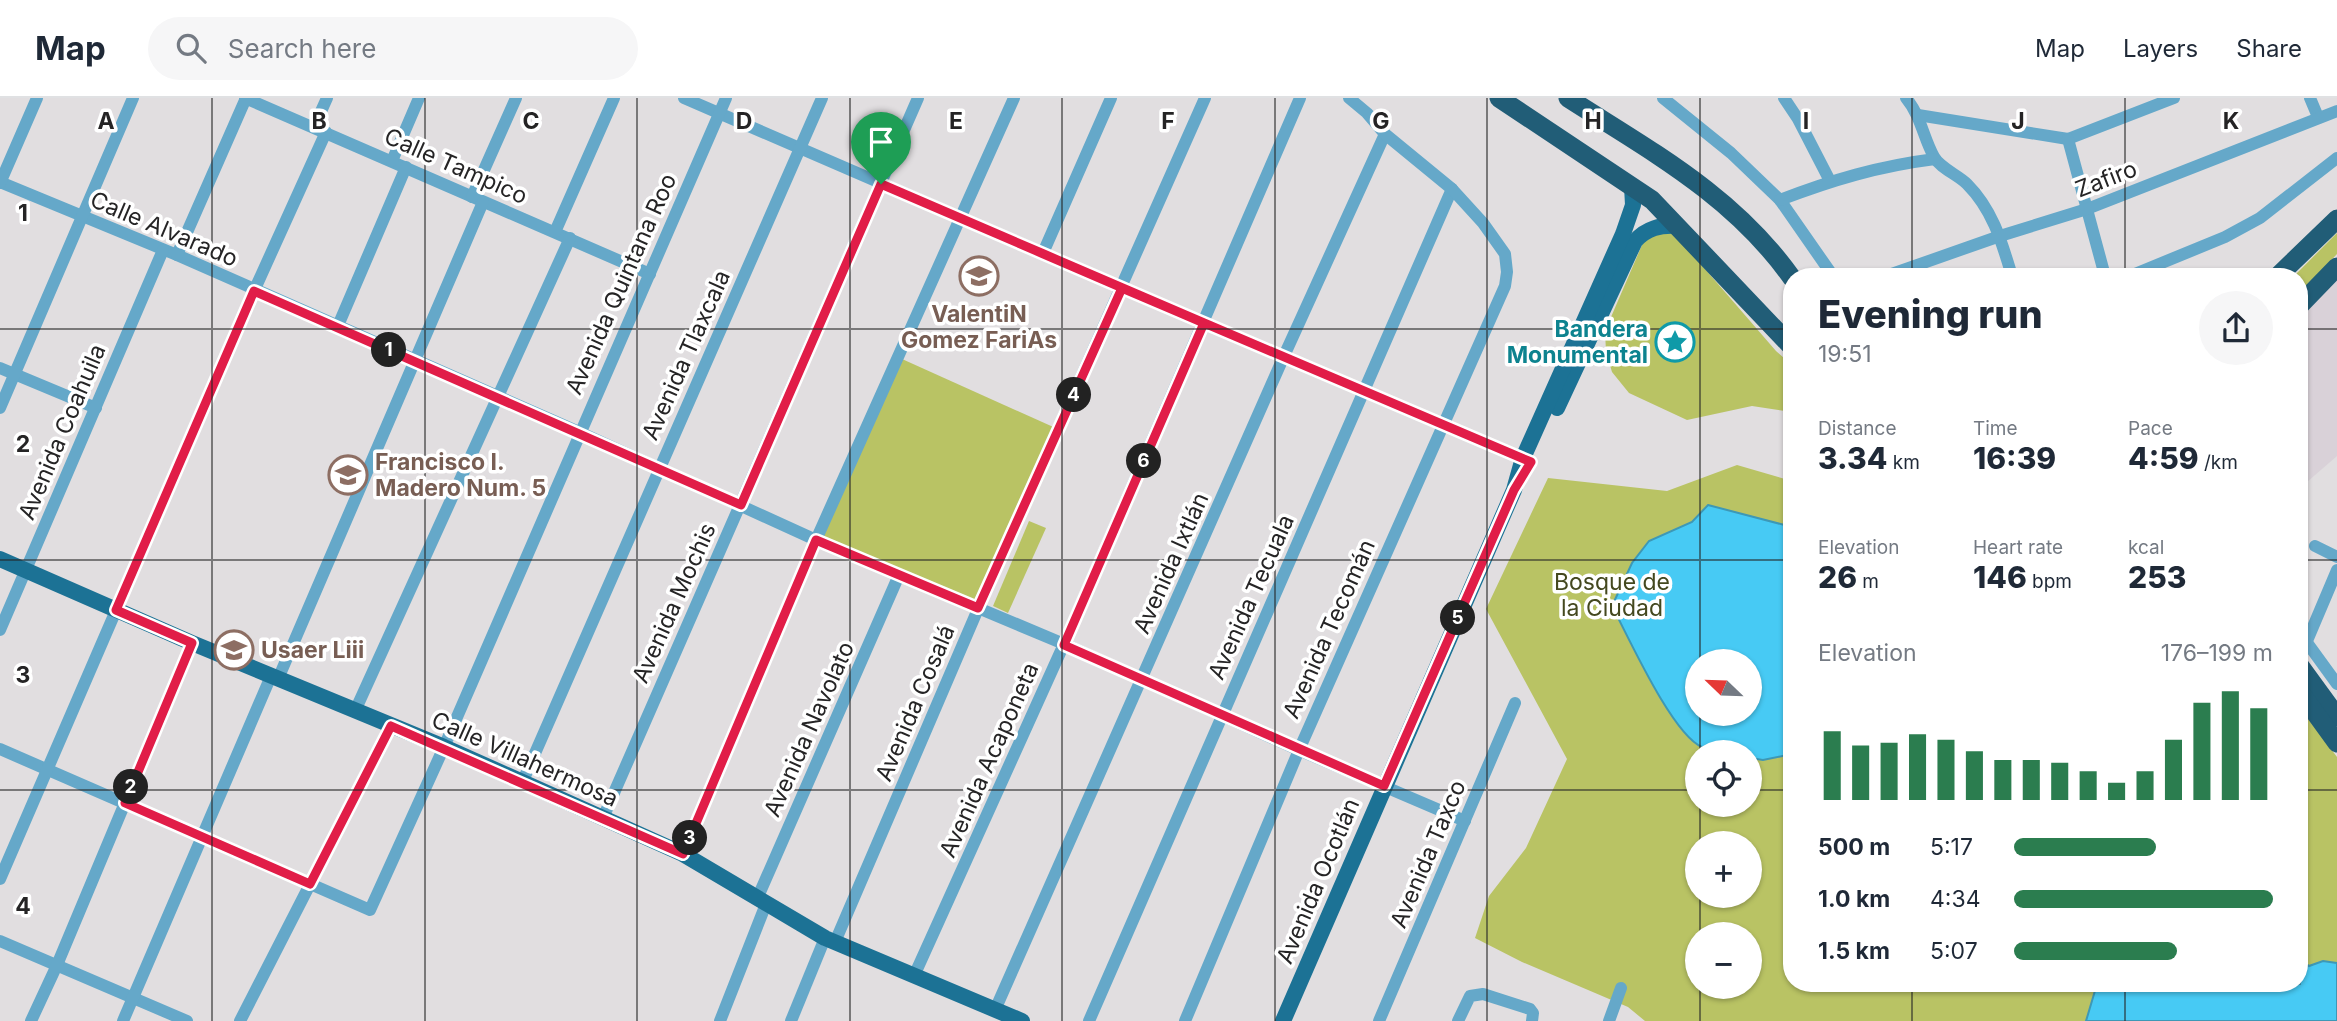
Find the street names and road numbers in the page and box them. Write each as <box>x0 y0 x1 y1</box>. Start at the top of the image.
street label: Calle Tampico <box>380 122 532 210</box>
street label: Zafiro <box>2071 155 2141 203</box>
street label: Avenida Quintana Roo <box>560 169 682 399</box>
street label: Calle Alvarado <box>86 185 242 273</box>
street label: Avenida Tlaxcala <box>636 266 736 444</box>
street label: Avenida Coahuila <box>12 340 112 524</box>
street label: Avenida Ixtlán <box>1127 488 1215 638</box>
street label: Avenida Tecuala <box>1202 510 1300 684</box>
street label: Avenida Mochis <box>626 519 722 687</box>
street label: Avenida Tecomán <box>1277 535 1381 723</box>
street label: Avenida Cosalá <box>869 621 961 785</box>
street label: Avenida Navolato <box>758 637 860 821</box>
street label: Avenida Acaponeta <box>933 658 1045 862</box>
street label: Calle Villahermosa <box>427 705 623 813</box>
street label: Avenida Taxco <box>1384 776 1472 932</box>
street label: Avenida Ocotlán <box>1271 794 1365 968</box>

